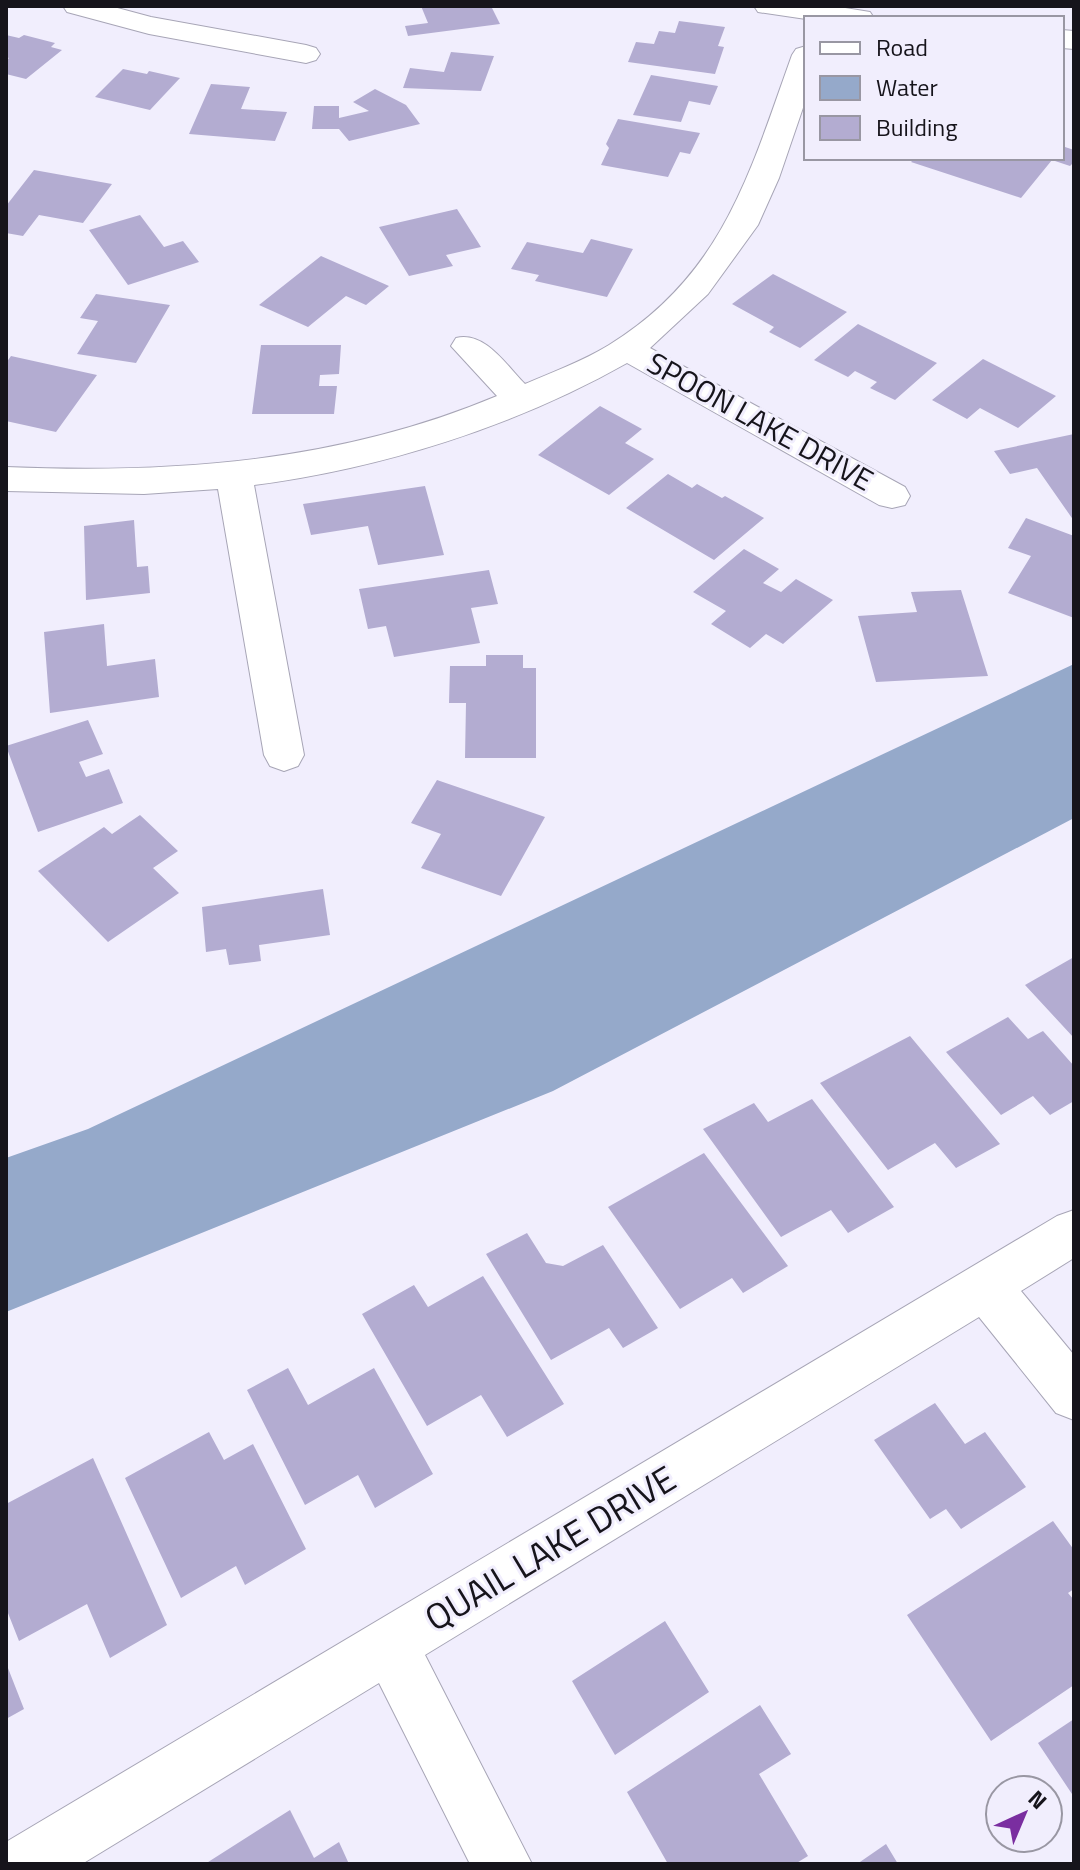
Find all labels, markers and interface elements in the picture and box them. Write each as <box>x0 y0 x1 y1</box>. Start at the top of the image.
legend <box>804 16 1064 160</box>
text: Road <box>876 29 928 65</box>
text: Water <box>876 69 938 105</box>
text: Building <box>876 109 958 145</box>
street label: SPOON LAKE DRIVE <box>639 340 882 502</box>
street label: QUAIL LAKE DRIVE <box>414 1451 686 1644</box>
north arrow <box>984 1774 1064 1854</box>
text: N <box>1021 1782 1055 1817</box>

